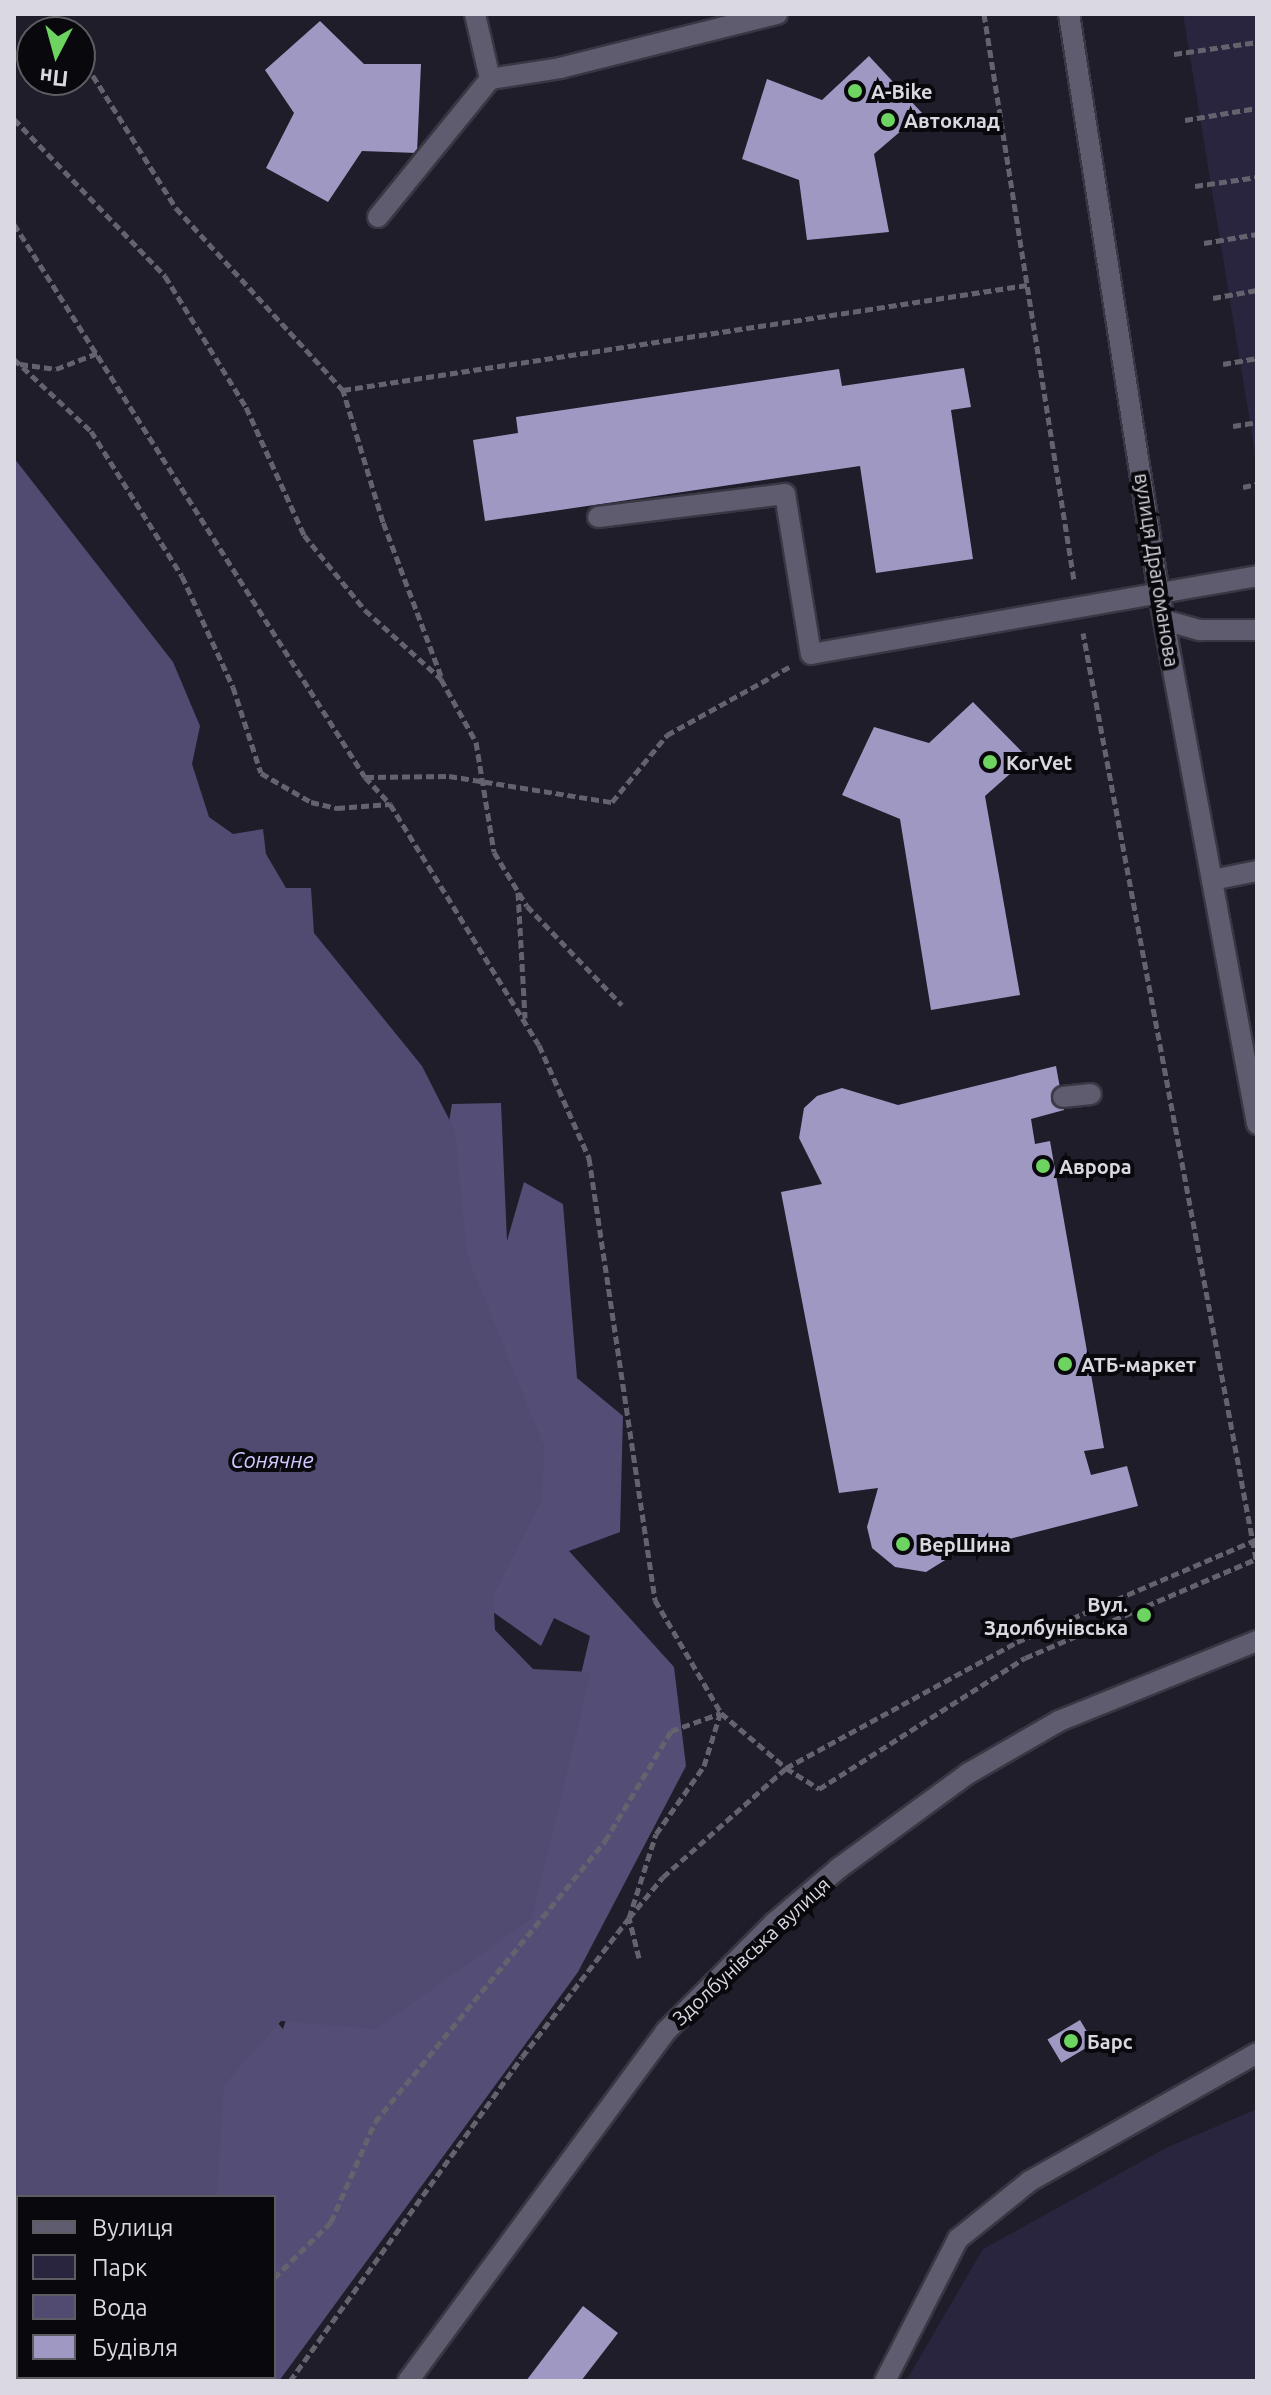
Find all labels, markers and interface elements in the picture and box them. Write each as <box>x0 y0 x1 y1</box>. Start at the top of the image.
north arrow <box>16 16 96 96</box>
text: Пн <box>38 64 69 92</box>
place label: A-Bike <box>871 79 933 103</box>
marker: A-Bike <box>846 82 864 100</box>
place label: Автоклад <box>904 108 1000 132</box>
marker: Автоклад <box>879 111 897 129</box>
street label: вулиця Драгоманова <box>1130 471 1184 669</box>
place label: KorVet <box>1006 750 1072 774</box>
marker: KorVet <box>981 753 999 771</box>
place label: Аврора <box>1059 1154 1132 1178</box>
marker: Аврора <box>1034 1157 1052 1175</box>
place label: АТБ-маркет <box>1081 1352 1196 1376</box>
marker: АТБ-маркет <box>1056 1355 1074 1373</box>
water label: Сонячне <box>231 1447 313 1473</box>
place label: ВерШина <box>919 1532 1011 1556</box>
marker: ВерШина <box>894 1535 912 1553</box>
place label: Вул. Здолбунівська <box>984 1592 1128 1639</box>
marker: Вул. Здолбунівська <box>1135 1606 1153 1624</box>
street label: Здолбунівська вулиця <box>667 1872 835 2030</box>
place label: Барс <box>1087 2029 1132 2053</box>
marker: Барс <box>1062 2032 1080 2050</box>
legend <box>16 2195 276 2379</box>
text: Вулиця <box>92 2214 174 2241</box>
text: Парк <box>92 2254 147 2281</box>
text: Вода <box>92 2294 148 2321</box>
text: Будівля <box>92 2334 178 2361</box>

